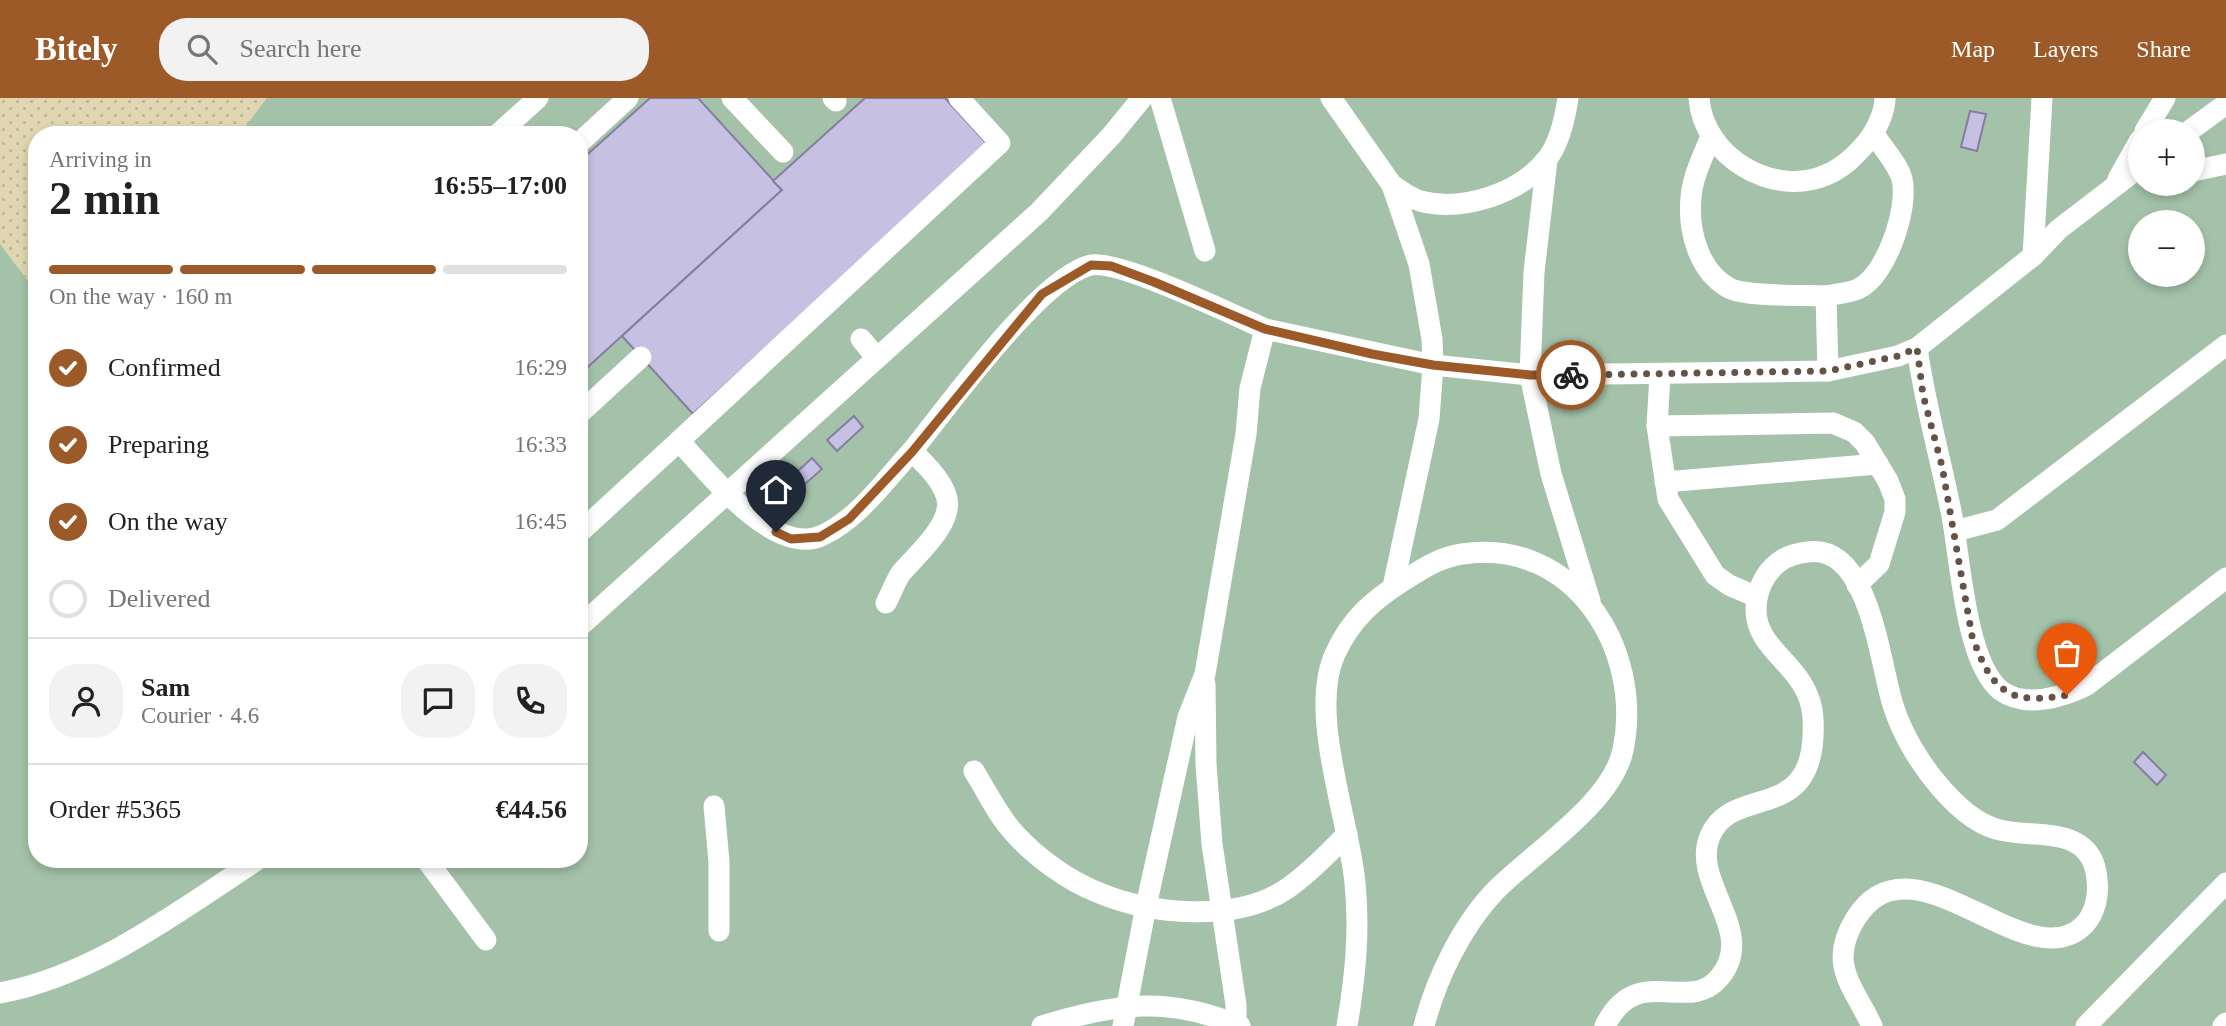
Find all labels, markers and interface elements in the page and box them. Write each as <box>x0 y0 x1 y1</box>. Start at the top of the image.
search box <box>159 18 649 81</box>
icon: search <box>183 30 221 68</box>
text: Bitely <box>35 31 117 67</box>
text: Search here <box>239 34 361 63</box>
text: Map <box>1951 36 1995 62</box>
text: Layers <box>2033 36 2098 62</box>
text: Share <box>2136 36 2191 62</box>
map controls <box>2128 119 2205 287</box>
button: + <box>2128 119 2205 196</box>
text: Arriving in <box>49 147 152 172</box>
text: 16:55–17:00 <box>433 171 567 200</box>
text: 2 min <box>49 173 160 224</box>
button: − <box>2128 210 2205 287</box>
text: On the way · 160 m <box>49 284 232 309</box>
courier <box>1536 340 1606 410</box>
icon: check <box>49 349 87 387</box>
text: Confirmed <box>108 353 221 382</box>
text: 16:29 <box>515 355 567 380</box>
icon: bike <box>1552 356 1590 394</box>
icon: check <box>49 426 87 464</box>
text: Preparing <box>108 430 209 459</box>
text: 16:33 <box>515 432 567 457</box>
pin <box>746 460 806 532</box>
icon: home <box>757 471 795 509</box>
icon: check <box>49 503 87 541</box>
text: On the way <box>108 507 228 536</box>
text: 16:45 <box>515 509 567 534</box>
text: Delivered <box>108 584 211 613</box>
pin <box>2037 623 2097 695</box>
icon: bag <box>2048 634 2086 672</box>
button: person <box>49 664 123 738</box>
button: chat <box>401 664 475 738</box>
button: phone <box>493 664 567 738</box>
text: Sam <box>141 673 190 702</box>
text: Courier · 4.6 <box>141 703 259 728</box>
text: Order #5365 <box>49 795 181 824</box>
text: €44.56 <box>496 795 567 824</box>

